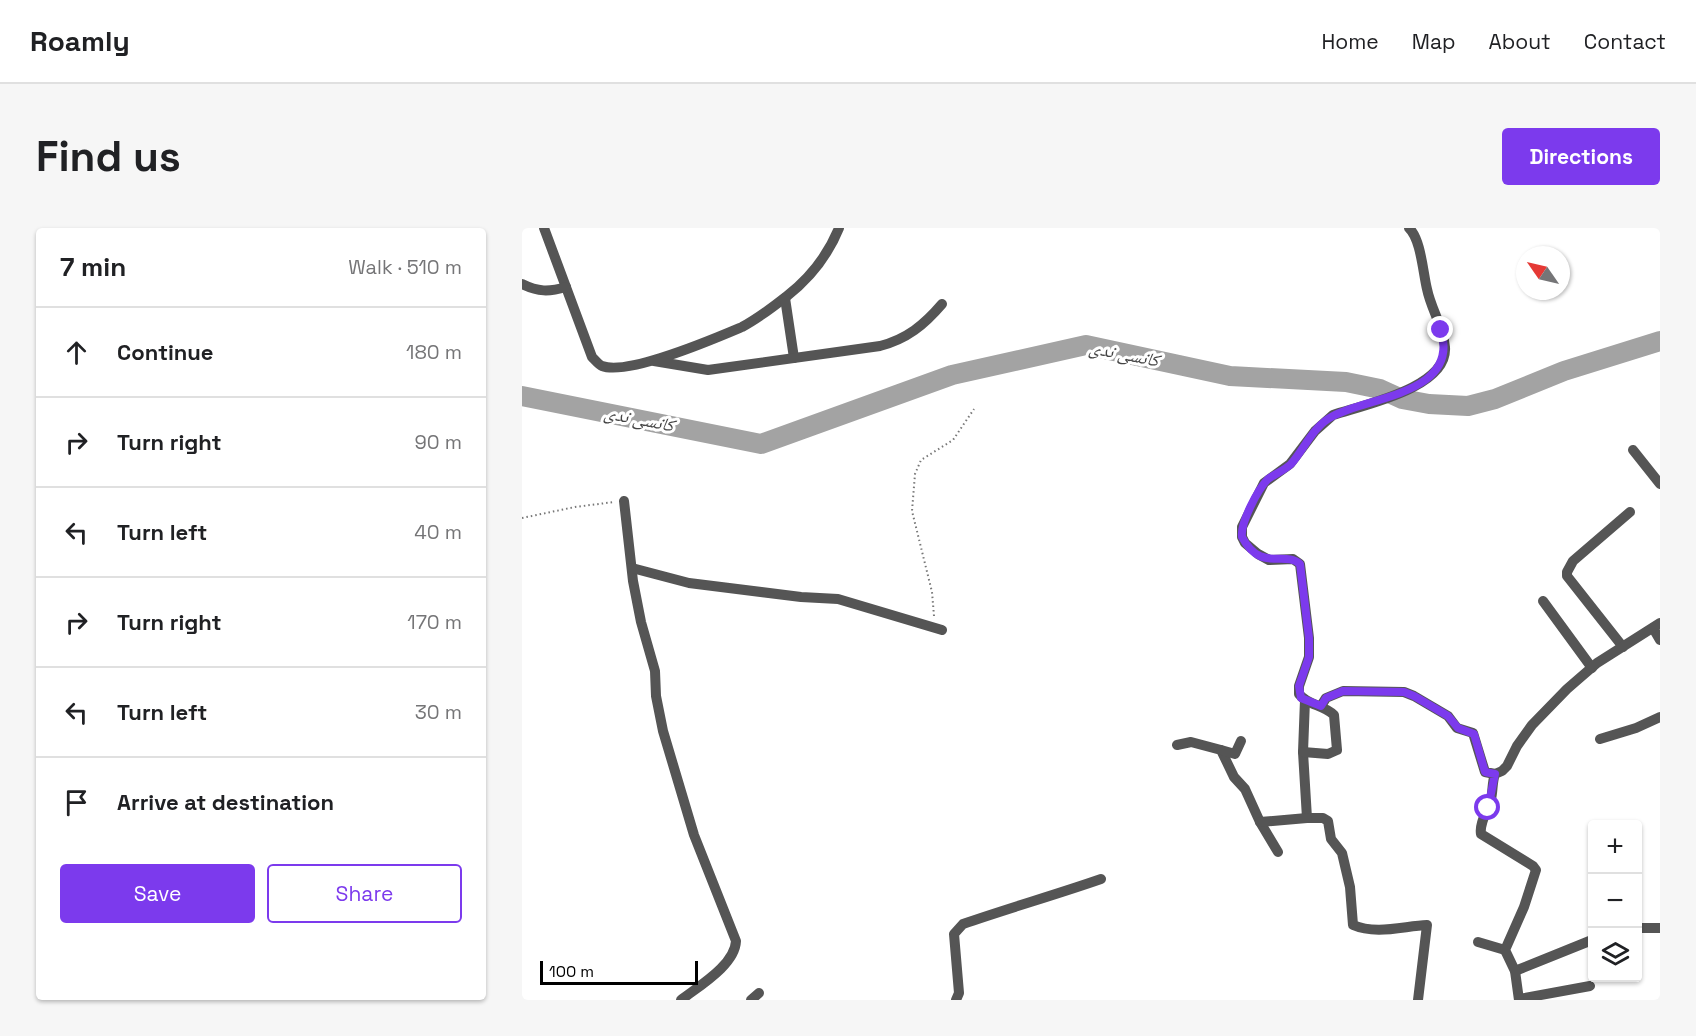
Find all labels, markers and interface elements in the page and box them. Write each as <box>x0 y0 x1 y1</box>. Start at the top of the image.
text: Roamly <box>30 23 130 59</box>
text: Home <box>1321 28 1379 55</box>
text: Map <box>1412 28 1456 55</box>
text: About <box>1489 28 1551 55</box>
text: Contact <box>1584 28 1666 55</box>
button: Directions <box>1502 128 1660 185</box>
text: Find us <box>36 130 181 183</box>
north arrow <box>1516 246 1570 300</box>
text: 7 min <box>60 250 126 284</box>
text: Walk · 510 m <box>348 254 462 280</box>
route end <box>1427 316 1453 342</box>
water label: کانسی ندی <box>1087 335 1164 372</box>
icon: ahead <box>60 336 93 369</box>
text: Continue <box>117 338 213 366</box>
text: 180 m <box>406 339 462 365</box>
water label: کانسی ندی <box>602 400 679 437</box>
icon: right <box>60 426 93 459</box>
text: Turn right <box>117 428 222 456</box>
text: 90 m <box>415 429 462 455</box>
icon: left <box>60 516 93 549</box>
text: Turn left <box>117 518 207 546</box>
text: 40 m <box>414 519 462 545</box>
icon: right <box>60 606 93 639</box>
text: Turn right <box>117 608 222 636</box>
text: 170 m <box>407 609 462 635</box>
icon: left <box>60 696 93 729</box>
text: Turn left <box>117 698 207 726</box>
text: 30 m <box>415 699 462 725</box>
icon: arrive <box>60 786 93 819</box>
text: Arrive at destination <box>117 788 334 816</box>
route start <box>1474 794 1500 820</box>
map controls <box>1588 820 1642 982</box>
button: + <box>1588 820 1642 874</box>
button: Save <box>60 864 255 923</box>
button: Share <box>267 864 462 923</box>
button: − <box>1588 874 1642 928</box>
button: layers <box>1588 928 1642 982</box>
scale bar <box>540 958 698 986</box>
text: 100 m <box>549 961 594 982</box>

